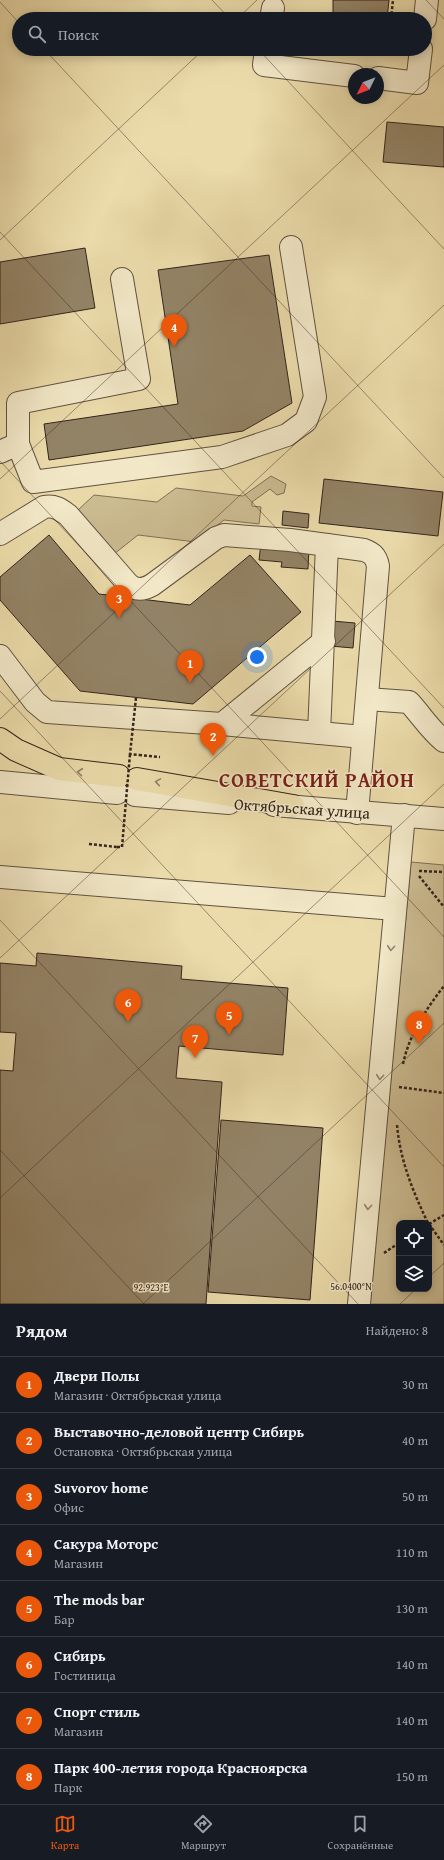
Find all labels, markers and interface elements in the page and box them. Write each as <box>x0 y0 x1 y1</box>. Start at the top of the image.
search box <box>12 12 432 56</box>
icon: search <box>26 23 48 45</box>
text: Поиск <box>58 24 99 45</box>
north arrow <box>348 68 384 104</box>
pin: 4 <box>161 314 187 347</box>
pin: 3 <box>106 585 132 618</box>
your location <box>247 647 267 667</box>
pin: 1 <box>177 650 203 683</box>
pin: 2 <box>200 723 226 756</box>
district label: СОВЕТСКИЙ РАЙОН <box>219 765 415 794</box>
one-way arrow <box>77 767 83 776</box>
one-way arrow <box>155 778 161 787</box>
street label: Октябрьская улица <box>233 791 371 825</box>
one-way arrow <box>387 945 396 951</box>
pin: 6 <box>115 989 141 1022</box>
pin: 5 <box>216 1002 242 1035</box>
pin: 8 <box>406 1011 432 1044</box>
pin: 7 <box>182 1025 208 1058</box>
one-way arrow <box>375 1074 384 1080</box>
one-way arrow <box>364 1204 373 1210</box>
map controls <box>396 1220 432 1292</box>
button: locate <box>396 1220 432 1256</box>
button: layers <box>396 1256 432 1292</box>
text: 56.0400°N <box>330 1279 372 1294</box>
text: 92.923°E <box>133 1280 169 1295</box>
text: Рядом <box>16 1318 67 1343</box>
text: Найдено: 8 <box>366 1321 428 1340</box>
text: Двери Полы <box>54 1365 139 1386</box>
text: 1 <box>26 1375 32 1394</box>
text: 30 m <box>402 1375 428 1394</box>
text: Магазин · Октябрьская улица <box>54 1386 222 1405</box>
text: Выставочно-деловой центр Сибирь <box>54 1421 304 1442</box>
text: 2 <box>26 1431 32 1450</box>
text: 40 m <box>402 1431 428 1450</box>
text: Остановка · Октябрьская улица <box>54 1442 232 1461</box>
text: Suvorov home <box>54 1477 148 1498</box>
text: 3 <box>26 1487 32 1506</box>
text: 50 m <box>402 1487 428 1506</box>
text: Офис <box>54 1498 84 1517</box>
text: Сакура Моторс <box>54 1533 158 1554</box>
text: 4 <box>26 1543 32 1562</box>
text: 110 m <box>396 1543 428 1562</box>
text: Магазин <box>54 1554 103 1573</box>
text: The mods bar <box>54 1589 144 1610</box>
text: 5 <box>26 1599 32 1618</box>
text: 130 m <box>396 1599 428 1618</box>
text: Бар <box>54 1610 75 1629</box>
text: Сибирь <box>54 1645 106 1666</box>
text: 6 <box>26 1655 32 1674</box>
text: 140 m <box>396 1655 428 1674</box>
text: Гостиница <box>54 1666 116 1685</box>
text: Спорт стиль <box>54 1701 140 1722</box>
text: 7 <box>26 1711 32 1730</box>
text: 140 m <box>396 1711 428 1730</box>
text: Магазин <box>54 1722 103 1741</box>
text: Парк 400-летия города Красноярска <box>54 1757 307 1778</box>
text: 8 <box>26 1767 32 1786</box>
text: 150 m <box>396 1767 428 1786</box>
text: Парк <box>54 1778 82 1797</box>
tab: Карта <box>51 1813 79 1853</box>
tab: Маршрут <box>181 1813 226 1853</box>
tab: Сохранённые <box>328 1813 393 1853</box>

